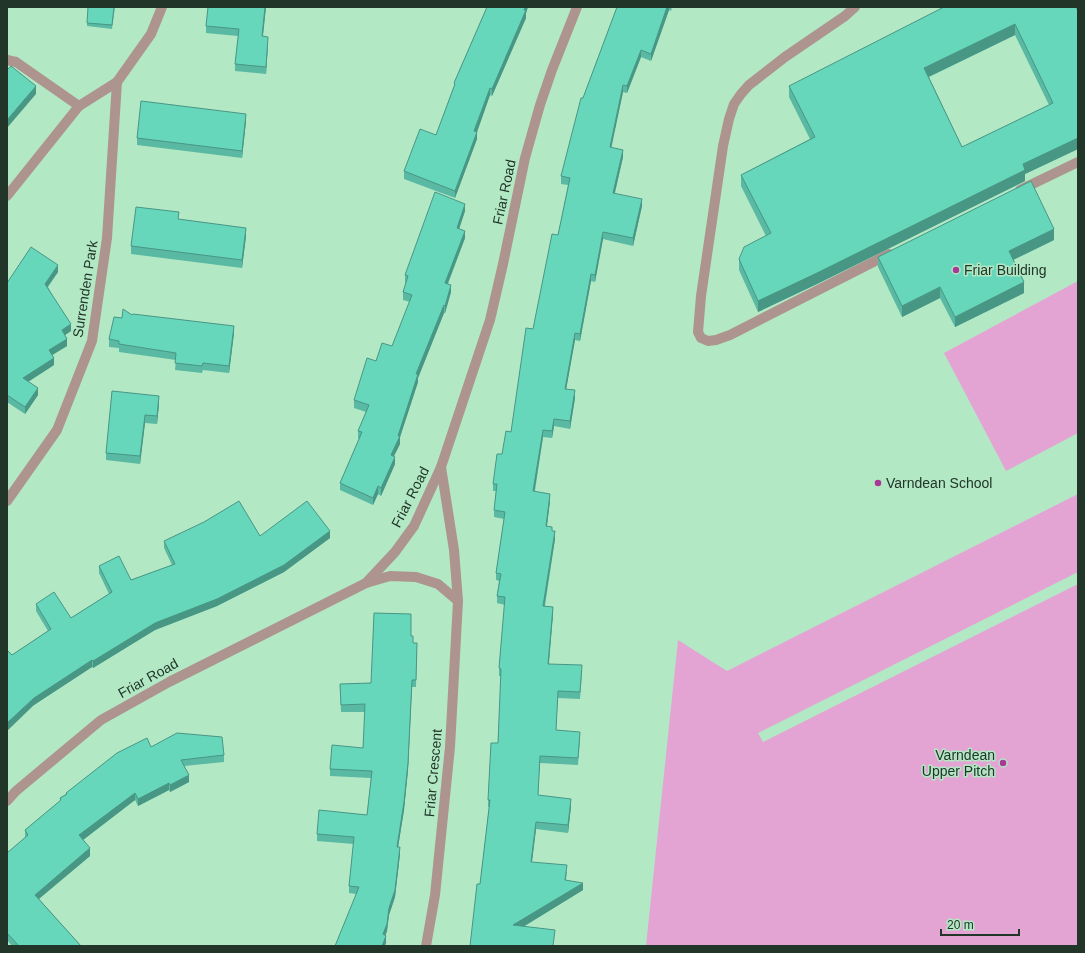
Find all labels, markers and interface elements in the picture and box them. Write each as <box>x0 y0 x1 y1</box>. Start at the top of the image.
street label: Friar Road <box>489 158 519 226</box>
street label: Surrenden Park <box>69 238 101 339</box>
place label: Friar Building <box>964 262 1046 278</box>
marker: Friar Building <box>951 265 961 275</box>
street label: Friar Road <box>388 464 432 530</box>
place label: Varndean School <box>886 475 992 491</box>
marker: Varndean School <box>873 478 883 488</box>
street label: Friar Road <box>115 655 181 701</box>
street label: Friar Crescent <box>421 728 445 818</box>
place label: Varndean Upper Pitch <box>922 747 995 779</box>
marker: Varndean Upper Pitch <box>998 758 1008 768</box>
scale bar <box>941 911 1019 937</box>
text: 20 m <box>947 918 974 932</box>

